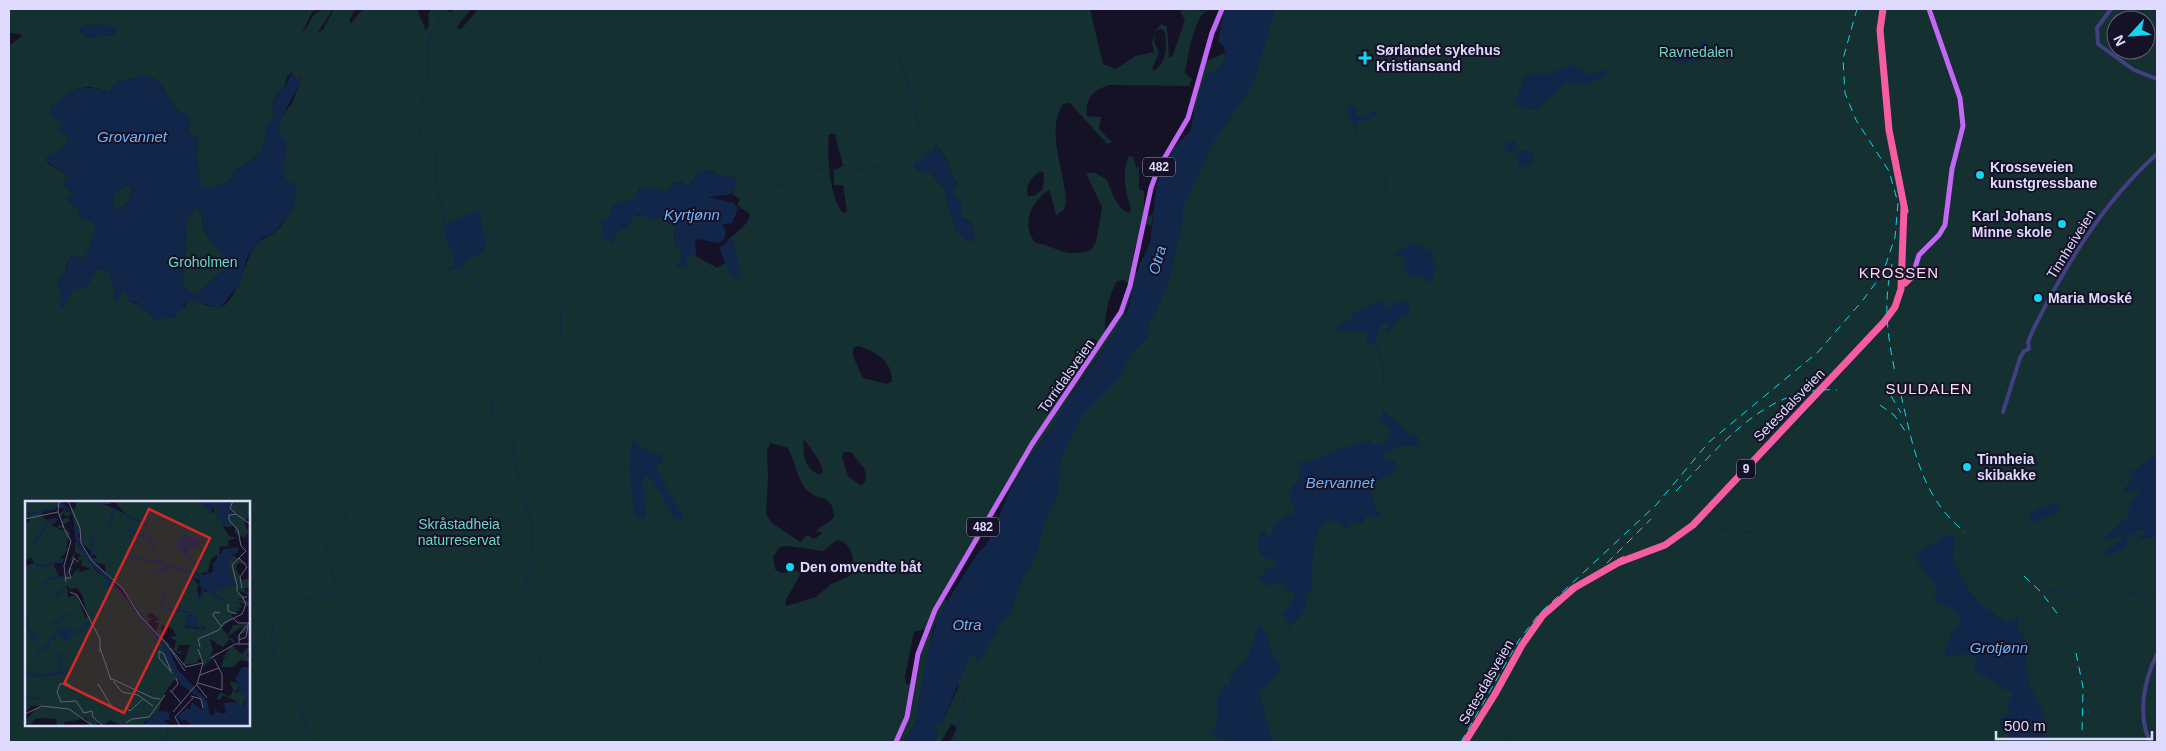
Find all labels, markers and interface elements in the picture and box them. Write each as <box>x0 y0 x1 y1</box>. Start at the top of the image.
north arrow <box>2106 10 2156 60</box>
text: N <box>2110 33 2129 49</box>
place label: Sørlandet sykehus Kristiansand <box>1376 42 1501 74</box>
park label: Ravnedalen <box>1659 44 1733 60</box>
marker: Sørlandet sykehus Kristiansand <box>1358 51 1372 65</box>
water label: Grovannet <box>97 128 168 145</box>
road number: 482 <box>1143 158 1175 176</box>
place label: Krosseveien kunstgressbane <box>1990 159 2098 191</box>
marker: Krosseveien kunstgressbane <box>1974 169 1986 181</box>
water label: Kyrtjønn <box>664 206 720 223</box>
street label: Tinnheiveien <box>2043 206 2099 282</box>
place label: Karl Johans Minne skole <box>1972 208 2052 240</box>
marker: Karl Johans Minne skole <box>2056 218 2068 230</box>
water label: Otra <box>1145 244 1169 276</box>
park label: Groholmen <box>168 254 238 270</box>
district label: KROSSEN <box>1859 264 1939 281</box>
place label: Maria Moské <box>2048 290 2132 306</box>
marker: Maria Moské <box>2032 292 2044 304</box>
street label: Torridalsveien <box>1035 336 1097 416</box>
street label: Setesdalsveien <box>1750 365 1828 445</box>
district label: SULDALEN <box>1885 380 1973 397</box>
place label: Tinnheia skibakke <box>1977 451 2036 483</box>
road number: 9 <box>1737 459 1755 478</box>
marker: Tinnheia skibakke <box>1961 461 1973 473</box>
water label: Bervannet <box>1306 474 1375 491</box>
inset map <box>25 501 250 726</box>
park label: Skråstadheia naturreservat <box>418 516 500 548</box>
road number: 482 <box>967 518 999 536</box>
place label: Den omvendte båt <box>800 559 922 575</box>
marker: Den omvendte båt <box>784 561 796 573</box>
water label: Otra <box>952 616 982 633</box>
street label: Setesdalsveien <box>1455 637 1517 727</box>
water label: Grotjønn <box>1970 639 2028 656</box>
scale bar <box>1996 708 2152 740</box>
text: 500 m <box>2004 717 2046 734</box>

